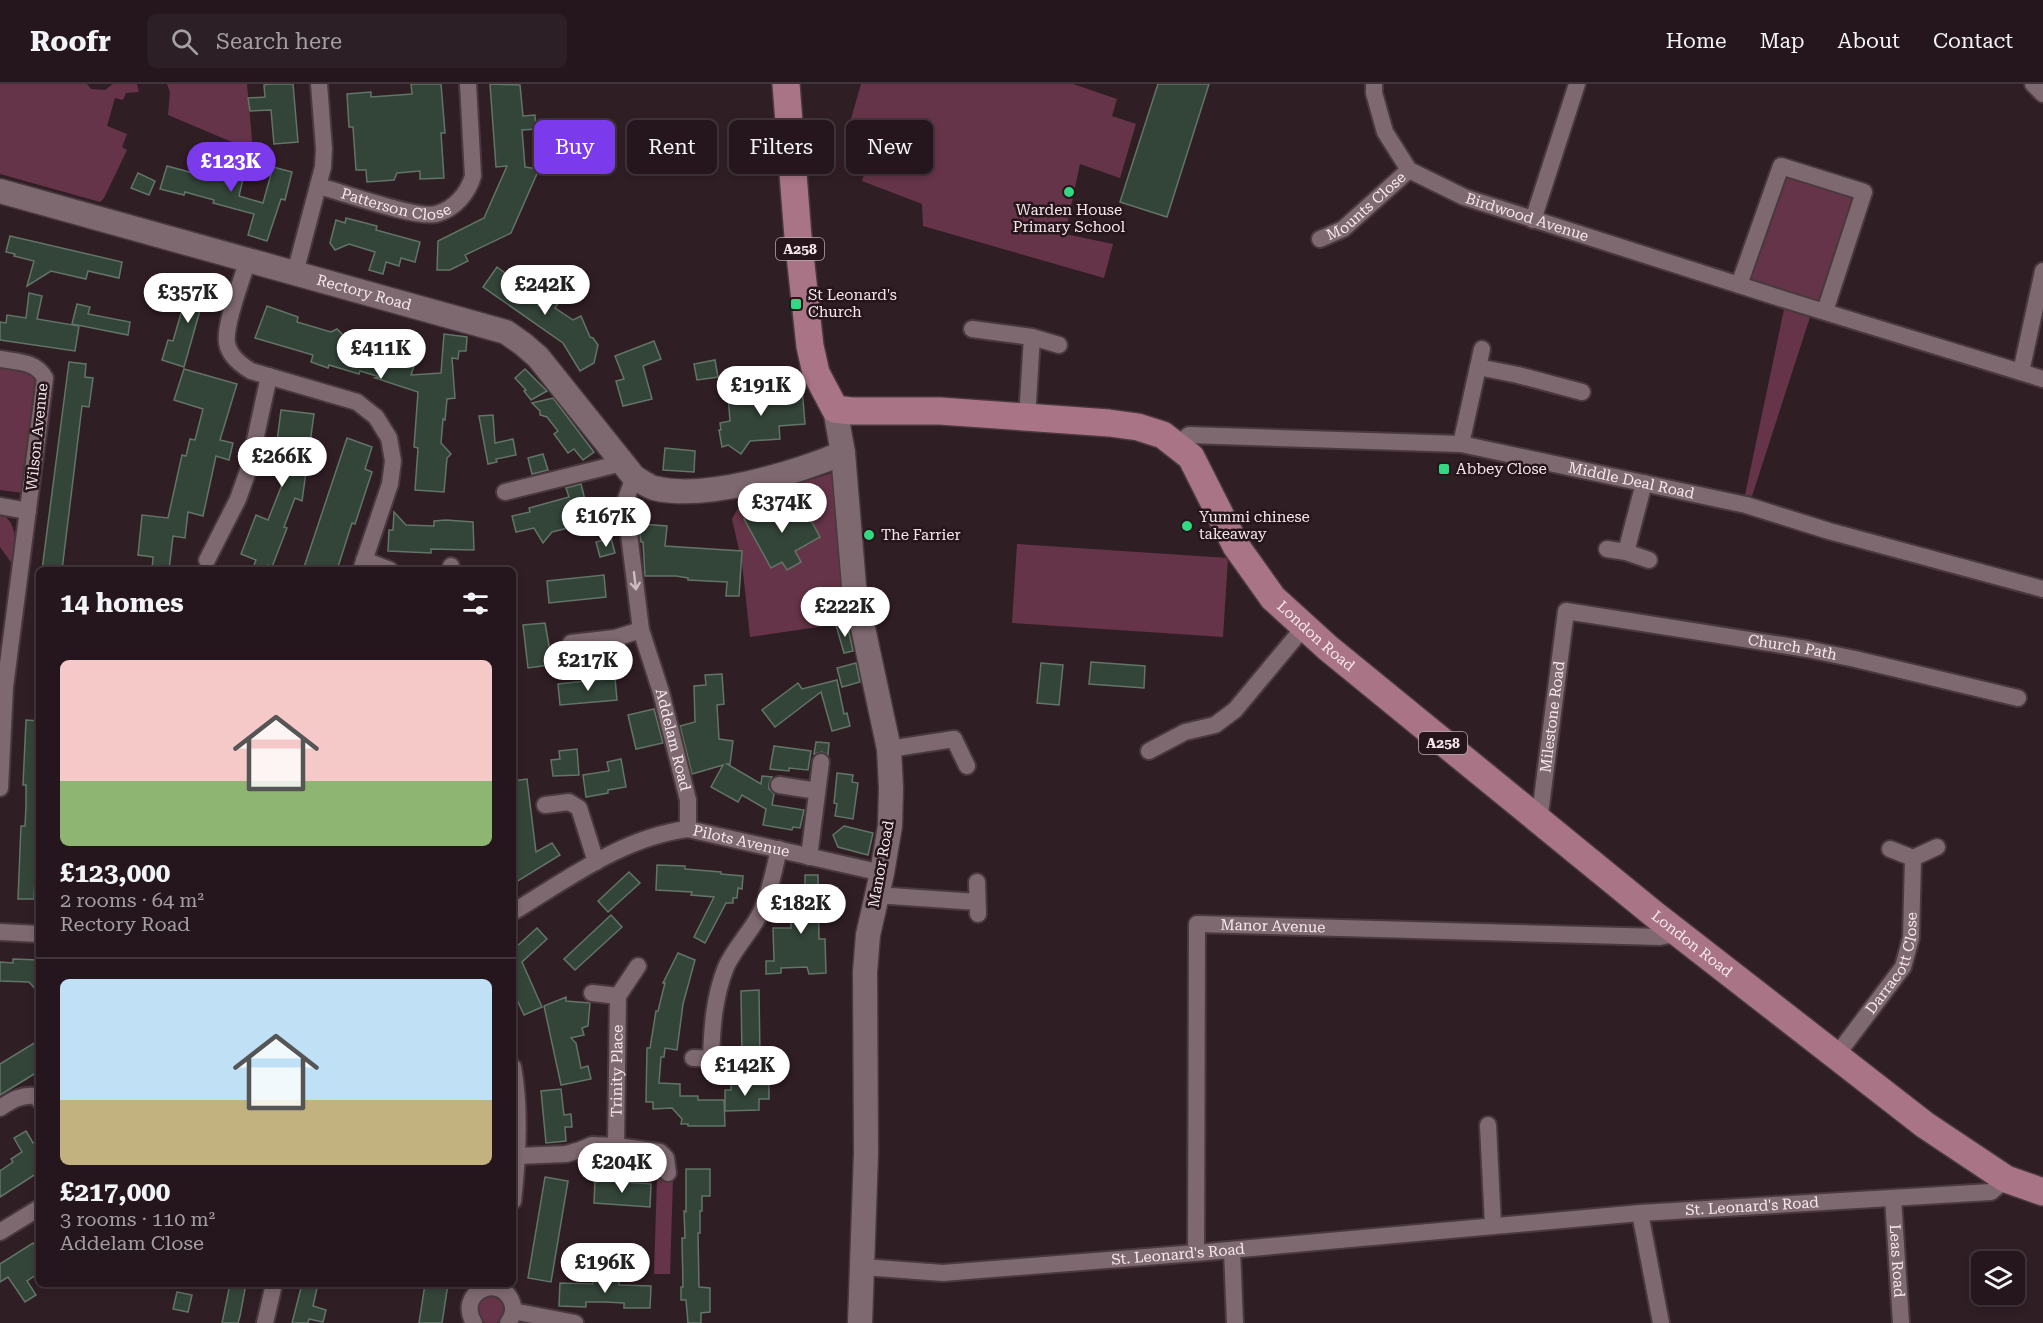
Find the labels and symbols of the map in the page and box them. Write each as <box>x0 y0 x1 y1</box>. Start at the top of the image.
pin: £123K <box>189 142 273 193</box>
street label: Mounts Close <box>1323 168 1410 244</box>
street label: Patterson Close <box>339 184 454 224</box>
marker: Warden House Primary School <box>1062 185 1076 199</box>
street label: Birdwood Avenue <box>1463 189 1591 245</box>
place label: Warden House Primary School <box>1013 201 1126 236</box>
road number: A258 <box>776 238 824 260</box>
pin: £242K <box>503 265 587 316</box>
street label: Rectory Road <box>315 271 414 314</box>
pin: £357K <box>146 273 230 324</box>
place label: St Leonard's Church <box>808 286 897 321</box>
marker: St Leonard's Church <box>789 297 803 311</box>
pin: £411K <box>339 329 423 380</box>
pin: £191K <box>719 366 803 417</box>
street label: Wilson Avenue <box>22 382 52 492</box>
pin: £266K <box>240 437 324 488</box>
street label: Middle Deal Road <box>1567 458 1696 503</box>
place label: Abbey Close <box>1456 460 1547 478</box>
marker: Abbey Close <box>1437 462 1451 476</box>
pin: £374K <box>740 483 824 534</box>
pin: £167K <box>564 497 648 548</box>
place label: Yummi chinese takeaway <box>1199 508 1310 543</box>
marker: Yummi chinese takeaway <box>1180 519 1194 533</box>
place label: The Farrier <box>881 526 961 544</box>
marker: The Farrier <box>862 528 876 542</box>
one-way arrow <box>630 570 641 590</box>
pin: £222K <box>803 587 887 638</box>
street label: London Road <box>1273 597 1359 675</box>
street label: Church Path <box>1747 631 1839 664</box>
pin: £217K <box>546 641 630 692</box>
street label: Milestone Road <box>1536 660 1569 774</box>
street label: Addelam Road <box>651 687 695 793</box>
road number: A258 <box>1419 732 1467 754</box>
street label: Manor Road <box>864 819 898 909</box>
street label: Pilots Avenue <box>691 821 791 861</box>
pin: £182K <box>759 884 843 935</box>
street label: London Road <box>1648 907 1736 981</box>
street label: Darracott Close <box>1862 912 1921 1018</box>
street label: Manor Avenue <box>1220 916 1326 937</box>
street label: Trinity Place <box>607 1025 627 1117</box>
pin: £142K <box>703 1046 787 1097</box>
pin: £204K <box>580 1143 664 1194</box>
street label: St. Leonard's Road <box>1685 1193 1820 1219</box>
street label: Leas Road <box>1886 1224 1908 1298</box>
street label: St. Leonard's Road <box>1111 1240 1246 1269</box>
pin: £196K <box>563 1243 647 1294</box>

